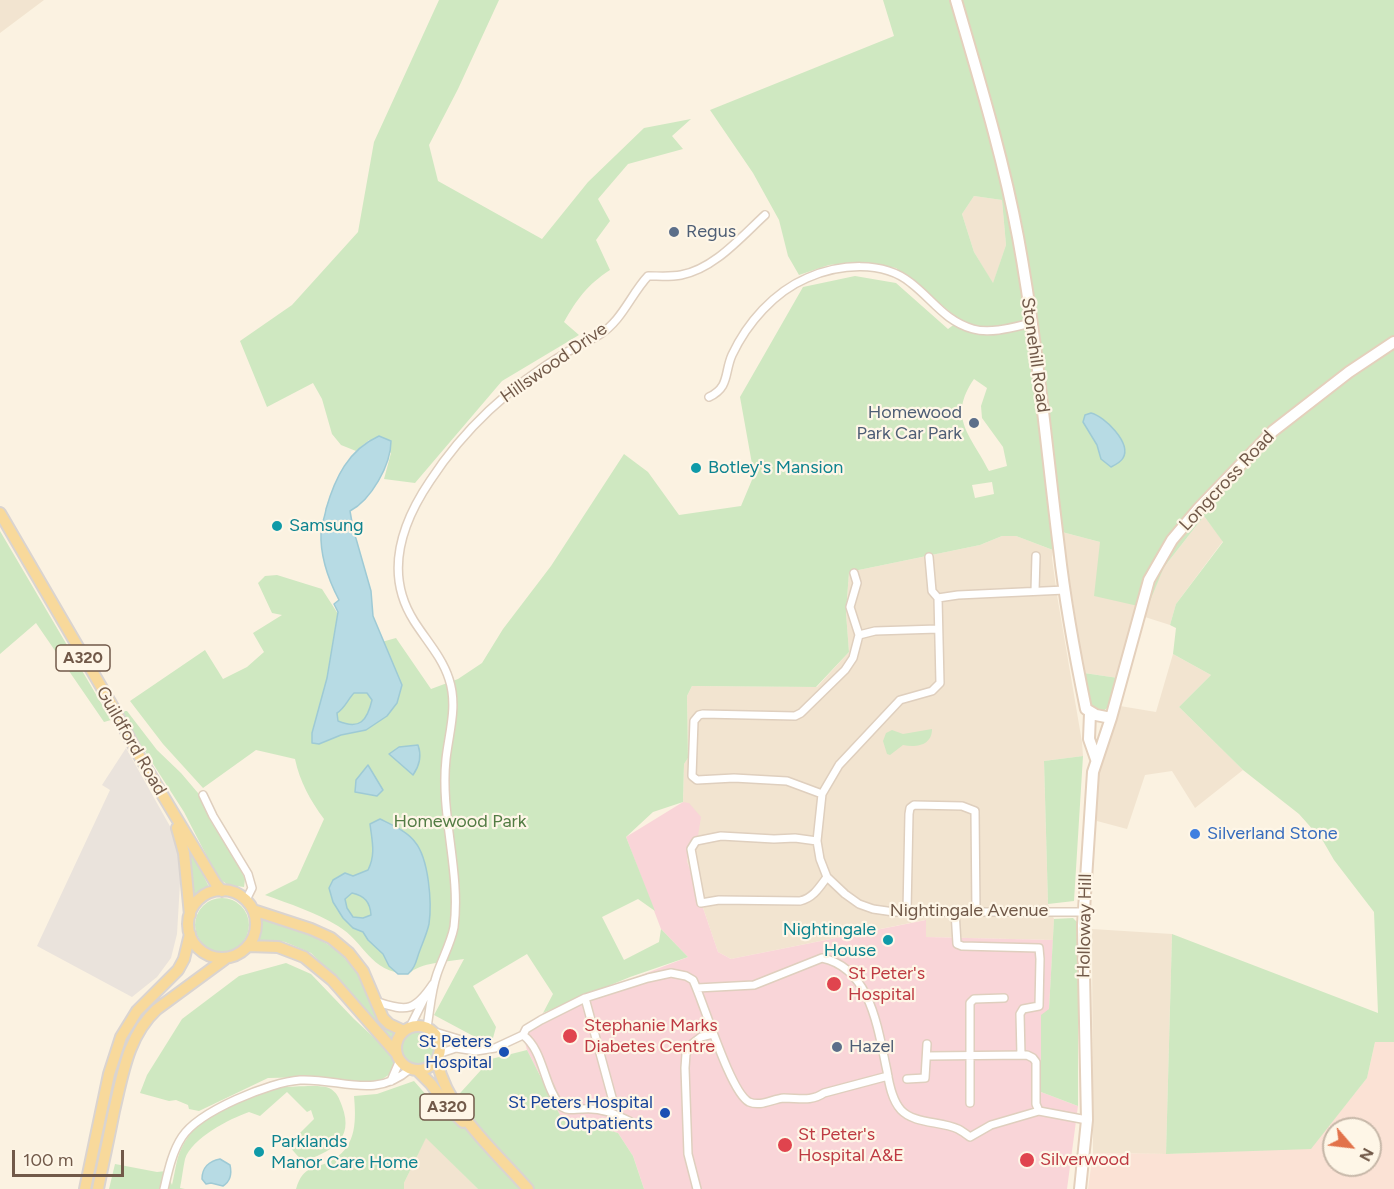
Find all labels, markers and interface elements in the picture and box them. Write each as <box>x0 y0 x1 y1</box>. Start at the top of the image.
place label: Regus <box>686 221 736 243</box>
marker: Regus <box>667 225 681 239</box>
street label: Stonehill Road <box>1016 296 1054 414</box>
street label: Hillswood Drive <box>496 318 612 408</box>
place label: Homewood Park Car Park <box>856 402 962 444</box>
marker: Homewood Park Car Park <box>967 416 981 430</box>
street label: Longcross Road <box>1175 426 1279 536</box>
place label: Botley's Mansion <box>708 457 843 479</box>
marker: Botley's Mansion <box>689 461 703 475</box>
place label: Samsung <box>289 515 364 537</box>
marker: Samsung <box>270 519 284 533</box>
road number: A320 <box>56 645 110 671</box>
street label: Guildford Road <box>91 683 171 799</box>
park label: Homewood Park <box>394 811 526 833</box>
place label: Silverland Stone <box>1207 823 1338 845</box>
marker: Silverland Stone <box>1188 827 1202 841</box>
street label: Holloway Hill <box>1073 874 1097 978</box>
street label: Nightingale Avenue <box>890 900 1048 922</box>
place label: Nightingale House <box>783 919 876 962</box>
marker: Nightingale House <box>881 933 895 947</box>
place label: St Peter's Hospital <box>848 963 925 1006</box>
marker: St Peter's Hospital <box>825 975 843 993</box>
place label: Stephanie Marks Diabetes Centre <box>584 1015 718 1058</box>
marker: Stephanie Marks Diabetes Centre <box>561 1027 579 1045</box>
place label: St Peters Hospital <box>419 1031 492 1074</box>
place label: Hazel <box>849 1036 894 1058</box>
marker: Hazel <box>830 1040 844 1054</box>
marker: St Peters Hospital <box>497 1045 511 1059</box>
place label: St Peters Hospital Outpatients <box>508 1092 653 1134</box>
road number: A320 <box>420 1094 474 1120</box>
marker: St Peters Hospital Outpatients <box>658 1106 672 1120</box>
north arrow <box>1322 1117 1382 1177</box>
place label: St Peter's Hospital A&E <box>798 1124 904 1166</box>
place label: Parklands Manor Care Home <box>271 1131 418 1174</box>
marker: St Peter's Hospital A&E <box>776 1136 794 1154</box>
scale bar <box>15 1138 128 1176</box>
marker: Parklands Manor Care Home <box>252 1145 266 1159</box>
text: N <box>1355 1145 1378 1165</box>
text: 100 m <box>23 1149 73 1171</box>
place label: Silverwood <box>1040 1149 1130 1171</box>
marker: Silverwood <box>1018 1151 1036 1169</box>

